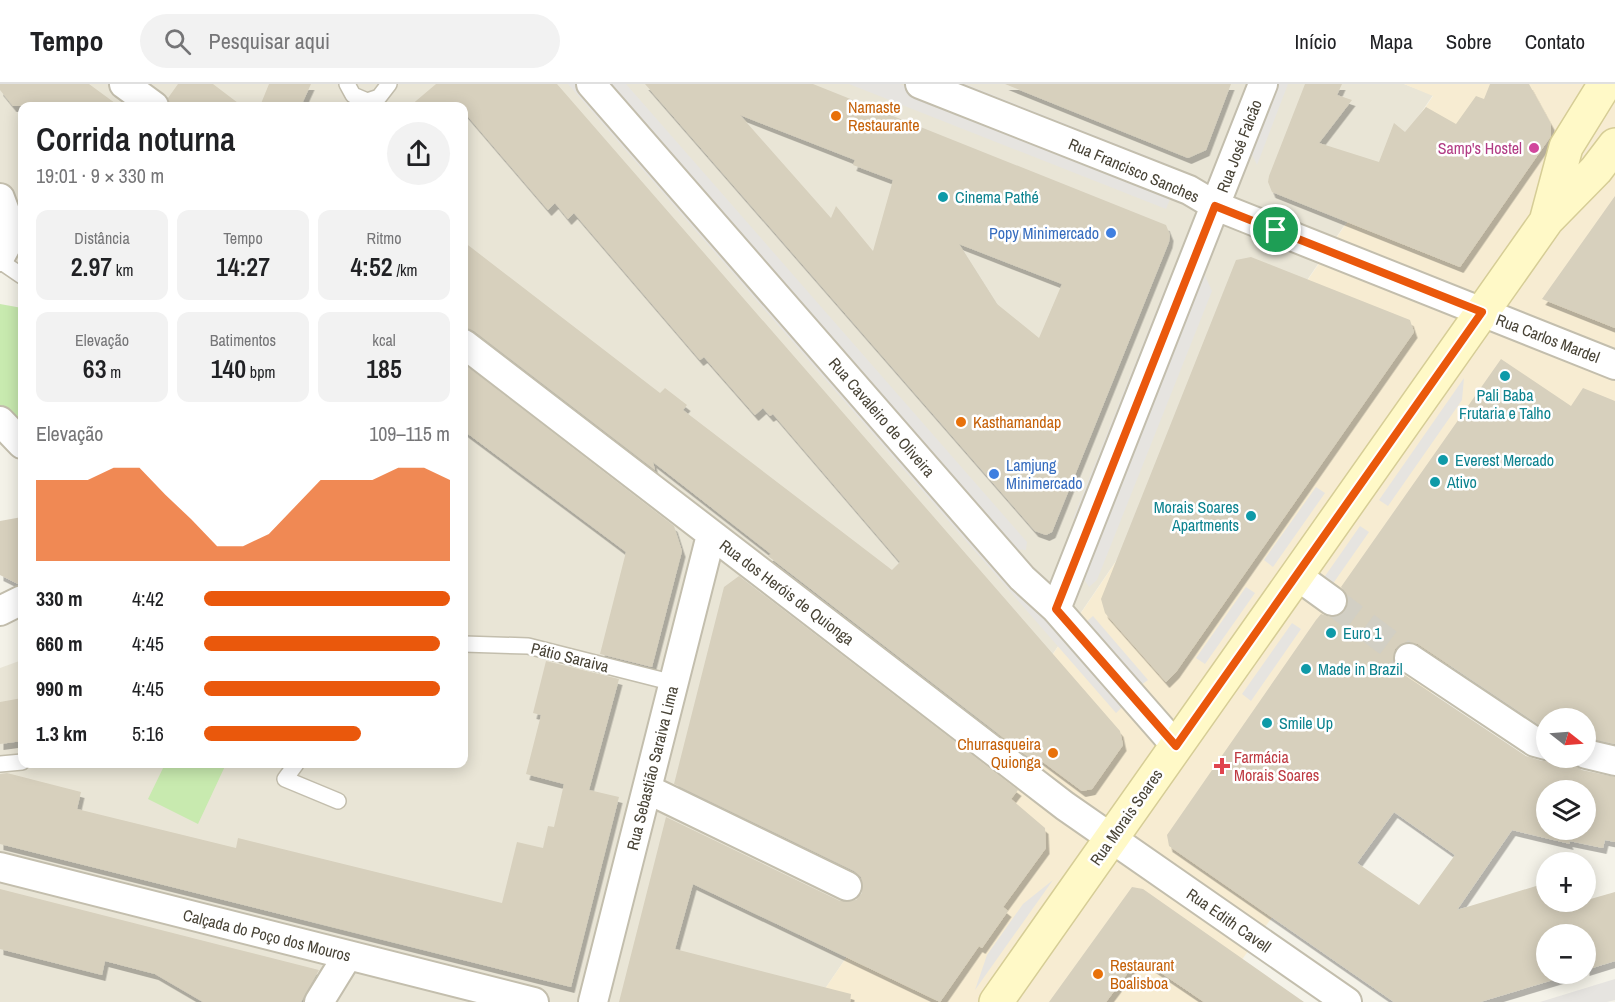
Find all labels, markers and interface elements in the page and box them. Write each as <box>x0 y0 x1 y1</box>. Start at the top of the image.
search box <box>140 14 560 68</box>
text: Tempo <box>30 22 104 60</box>
icon: search <box>161 25 194 58</box>
text: Pesquisar aqui <box>209 26 330 56</box>
text: Início <box>1295 27 1337 56</box>
text: Mapa <box>1370 27 1413 56</box>
text: Sobre <box>1446 27 1492 56</box>
text: Contato <box>1525 27 1585 56</box>
place label: Namaste Restaurante <box>848 96 919 136</box>
street label: Rua José Falcão <box>1211 96 1267 196</box>
marker: Namaste Restaurante <box>829 109 843 123</box>
text: Corrida noturna <box>36 117 235 161</box>
button: share <box>387 122 450 185</box>
street label: Rua Francisco Sanches <box>1065 133 1203 207</box>
place label: Samp's Hostel <box>1438 137 1522 159</box>
marker: Samp's Hostel <box>1527 141 1541 155</box>
text: 19:01 · 9 × 330 m <box>36 162 164 189</box>
place label: Cinema Pathé <box>955 186 1039 208</box>
marker: Cinema Pathé <box>936 190 950 204</box>
pin <box>1250 204 1301 255</box>
icon: arrive <box>1259 213 1292 246</box>
place label: Popy Minimercado <box>989 222 1099 244</box>
marker: Popy Minimercado <box>1104 226 1118 240</box>
text: Distância <box>74 227 130 249</box>
text: Tempo <box>223 227 263 249</box>
text: Ritmo <box>367 227 402 249</box>
text: 2.97 <box>71 249 112 284</box>
text: 14:27 <box>216 249 270 284</box>
text: 4:52 <box>350 249 393 284</box>
text: km <box>112 259 133 281</box>
text: /km <box>393 259 418 281</box>
street label: Rua Carlos Mardel <box>1493 308 1603 368</box>
text: Elevação <box>75 329 129 351</box>
text: Batimentos <box>210 329 276 351</box>
text: kcal <box>372 329 396 351</box>
text: 63 <box>83 351 107 386</box>
text: 140 <box>211 351 246 386</box>
text: 185 <box>366 351 402 386</box>
street label: Rua Cavaleiro de Oliveira <box>824 353 941 482</box>
text: m <box>107 361 121 383</box>
text: bpm <box>246 361 275 383</box>
marker: Pali Baba Frutaria e Talho <box>1498 369 1512 383</box>
place label: Pali Baba Frutaria e Talho <box>1459 384 1551 424</box>
place label: Kasthamandap <box>973 411 1061 433</box>
marker: Kasthamandap <box>954 415 968 429</box>
text: Elevação <box>36 420 103 447</box>
text: 109–115 m <box>369 420 450 447</box>
place label: Everest Mercado <box>1455 449 1554 471</box>
marker: Everest Mercado <box>1436 453 1450 467</box>
place label: Lamjung Minimercado <box>1006 454 1083 494</box>
marker: Lamjung Minimercado <box>987 467 1001 481</box>
place label: Ativo <box>1446 471 1477 493</box>
marker: Ativo <box>1428 475 1442 489</box>
place label: Morais Soares Apartments <box>1154 496 1239 536</box>
marker: Morais Soares Apartments <box>1244 509 1258 523</box>
street label: Rua dos Heróis de Quionga <box>715 534 859 650</box>
text: 330 m <box>36 585 83 612</box>
text: 4:42 <box>132 585 164 612</box>
place label: Euro 1 <box>1343 622 1382 644</box>
marker: Euro 1 <box>1324 626 1338 640</box>
text: 660 m <box>36 630 83 657</box>
text: 4:45 <box>132 630 164 657</box>
street label: Pátio Saraiva <box>529 637 612 677</box>
place label: Made in Brazil <box>1318 658 1403 680</box>
marker: Made in Brazil <box>1299 662 1313 676</box>
text: 990 m <box>36 675 83 702</box>
text: 4:45 <box>132 675 164 702</box>
street label: Rua Sebastião Saraiva Lima <box>621 683 683 852</box>
north arrow <box>1536 708 1596 768</box>
map controls <box>1536 708 1596 984</box>
place label: Smile Up <box>1279 712 1333 734</box>
marker: Smile Up <box>1260 716 1274 730</box>
text: 1.3 km <box>36 720 87 747</box>
text: 5:16 <box>132 720 164 747</box>
place label: Churrasqueira Quionga <box>957 733 1042 773</box>
marker: Churrasqueira Quionga <box>1046 746 1060 760</box>
place label: Farmácia Morais Soares <box>1234 746 1319 786</box>
marker: Farmácia Morais Soares <box>1215 759 1229 773</box>
street label: Rua Morais Soares <box>1085 764 1167 870</box>
button: layers <box>1536 780 1596 840</box>
button: + <box>1536 852 1596 912</box>
street label: Rua Edith Cavell <box>1182 883 1276 957</box>
street label: Calçada do Poço dos Mouros <box>181 904 353 966</box>
button: − <box>1536 924 1596 984</box>
place label: Restaurant Boalisboa <box>1110 954 1175 994</box>
marker: Restaurant Boalisboa <box>1091 967 1105 981</box>

